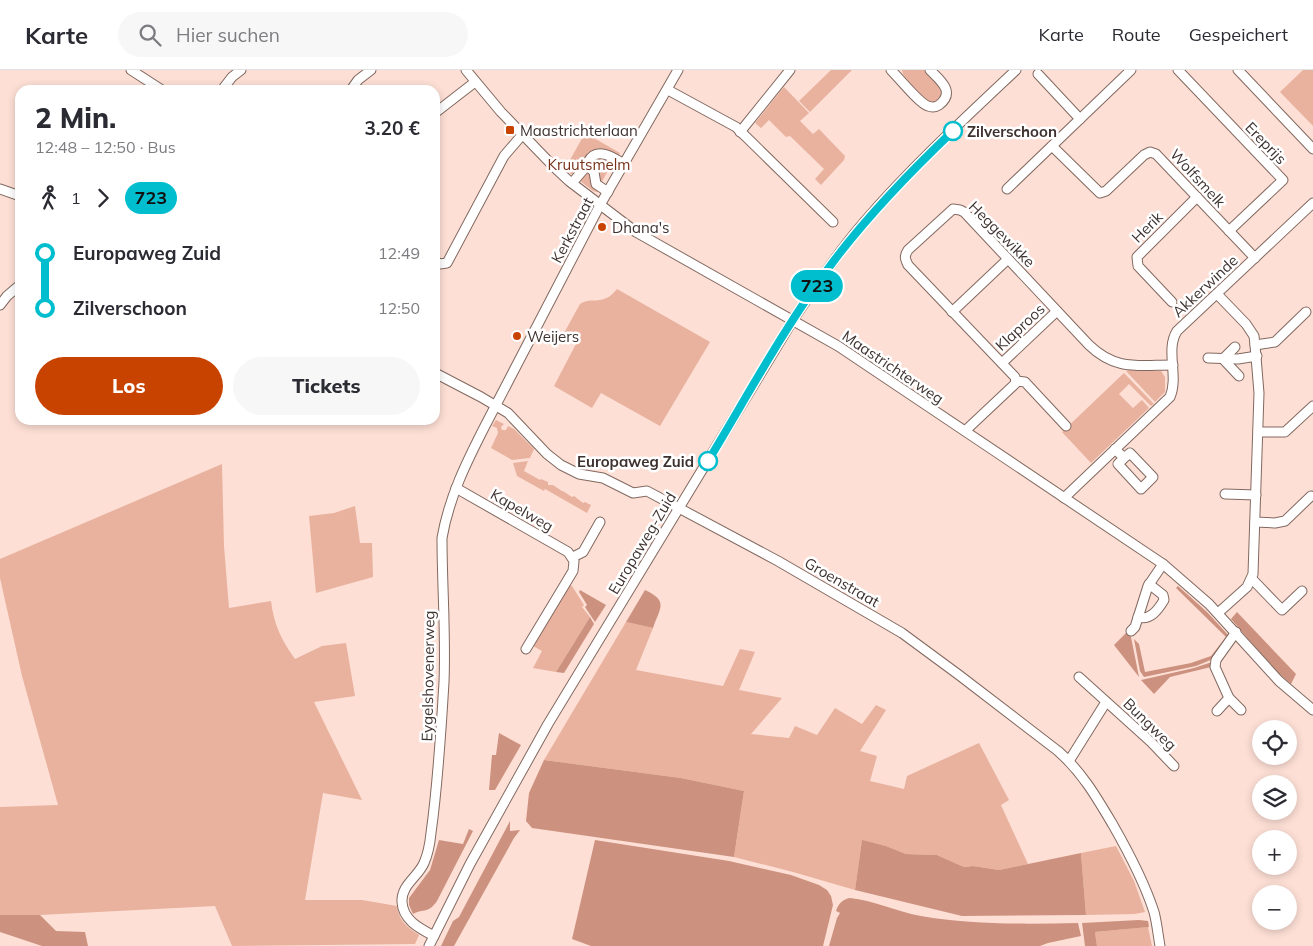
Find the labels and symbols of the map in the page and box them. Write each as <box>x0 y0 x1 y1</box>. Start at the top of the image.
street label: Ereprijs <box>1241 118 1291 168</box>
place label: Maastrichterlaan <box>520 121 638 140</box>
marker: Zilverschoon <box>943 121 963 141</box>
place label: Zilverschoon <box>967 122 1057 141</box>
marker: Maastrichterlaan <box>504 124 516 136</box>
street label: Wolfsmelk <box>1166 145 1230 211</box>
park label: Kruutsmelm <box>547 155 631 174</box>
street label: Kerkstraat <box>547 194 597 266</box>
street label: Heggewikke <box>965 197 1039 271</box>
street label: Herik <box>1127 207 1167 247</box>
place label: Dhana's <box>612 218 670 237</box>
marker: Dhana's <box>596 221 608 233</box>
street label: Akkerwinde <box>1168 251 1242 321</box>
line badge: 723 <box>788 270 846 302</box>
street label: Klaproos <box>991 299 1049 355</box>
street label: Maastrichterweg <box>839 326 947 408</box>
place label: Weijers <box>527 327 579 346</box>
marker: Weijers <box>511 330 523 342</box>
marker: Europaweg Zuid <box>698 451 718 471</box>
place label: Europaweg Zuid <box>577 452 694 471</box>
street label: Kapelweg <box>487 484 557 536</box>
street label: Europaweg-Zuid <box>604 488 680 598</box>
street label: Groenstraat <box>801 553 883 611</box>
street label: Eygelshovenerweg <box>417 610 439 742</box>
street label: Bungweg <box>1119 694 1181 754</box>

